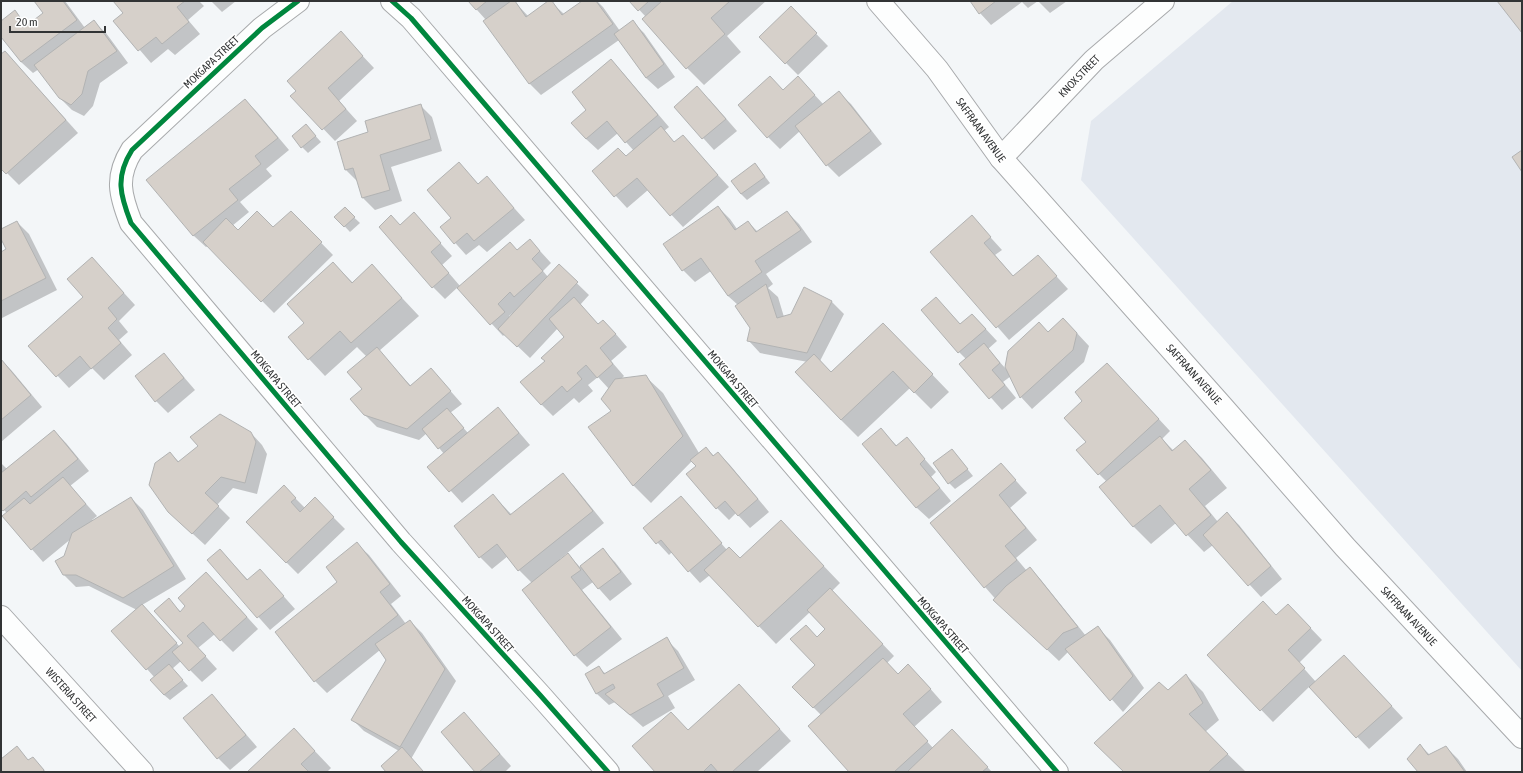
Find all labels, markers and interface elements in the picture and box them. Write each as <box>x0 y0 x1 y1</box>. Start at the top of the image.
scale bar <box>10 8 105 34</box>
text: 20 m <box>16 15 38 29</box>
street label: MOKGAPA STREET <box>181 33 241 91</box>
street label: KNOX STREET <box>1056 52 1102 100</box>
street label: SAFFRAAN AVENUE <box>954 96 1008 165</box>
street label: SAFFRAAN AVENUE <box>1164 342 1224 407</box>
street label: MOKGAPA STREET <box>249 348 304 410</box>
street label: MOKGAPA STREET <box>706 348 761 410</box>
street label: SAFFRAAN AVENUE <box>1379 584 1440 648</box>
street label: MOKGAPA STREET <box>460 594 516 655</box>
street label: MOKGAPA STREET <box>915 594 971 656</box>
street label: WISTERIA STREET <box>43 665 99 725</box>

